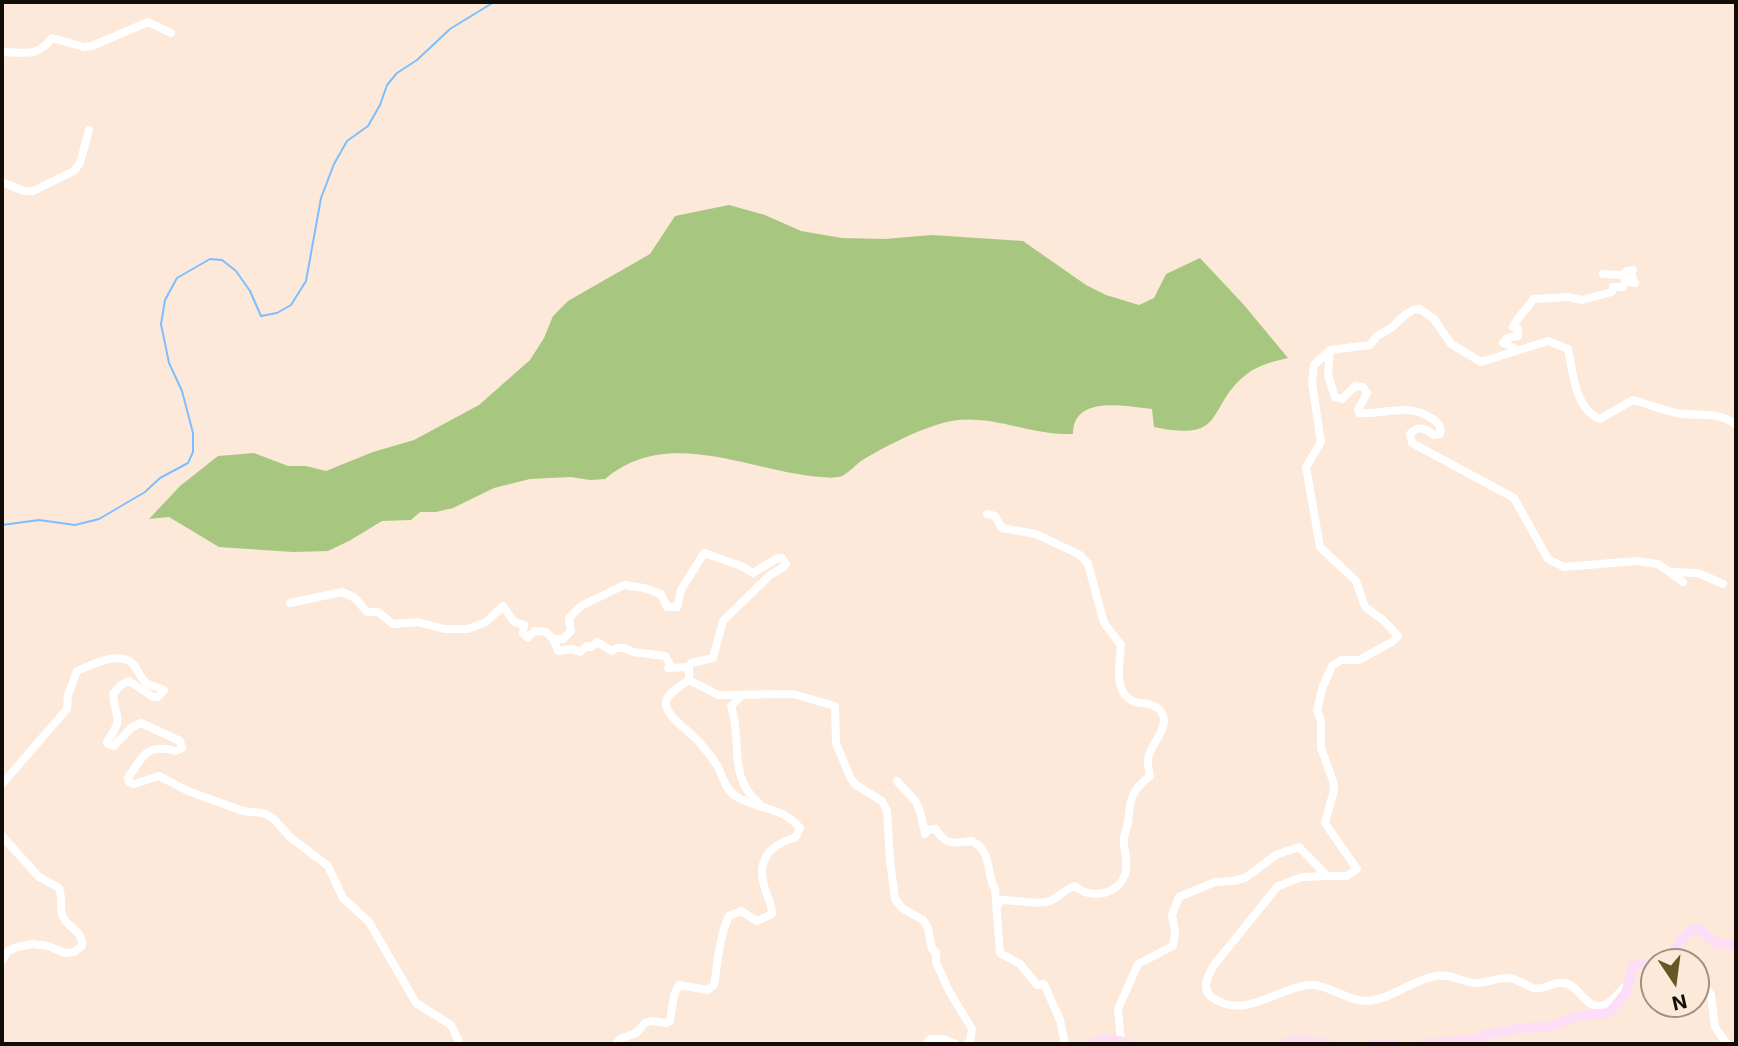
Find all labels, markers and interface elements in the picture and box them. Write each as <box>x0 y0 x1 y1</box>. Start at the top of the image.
north arrow <box>1640 948 1710 1018</box>
text: N <box>1670 989 1689 1015</box>

